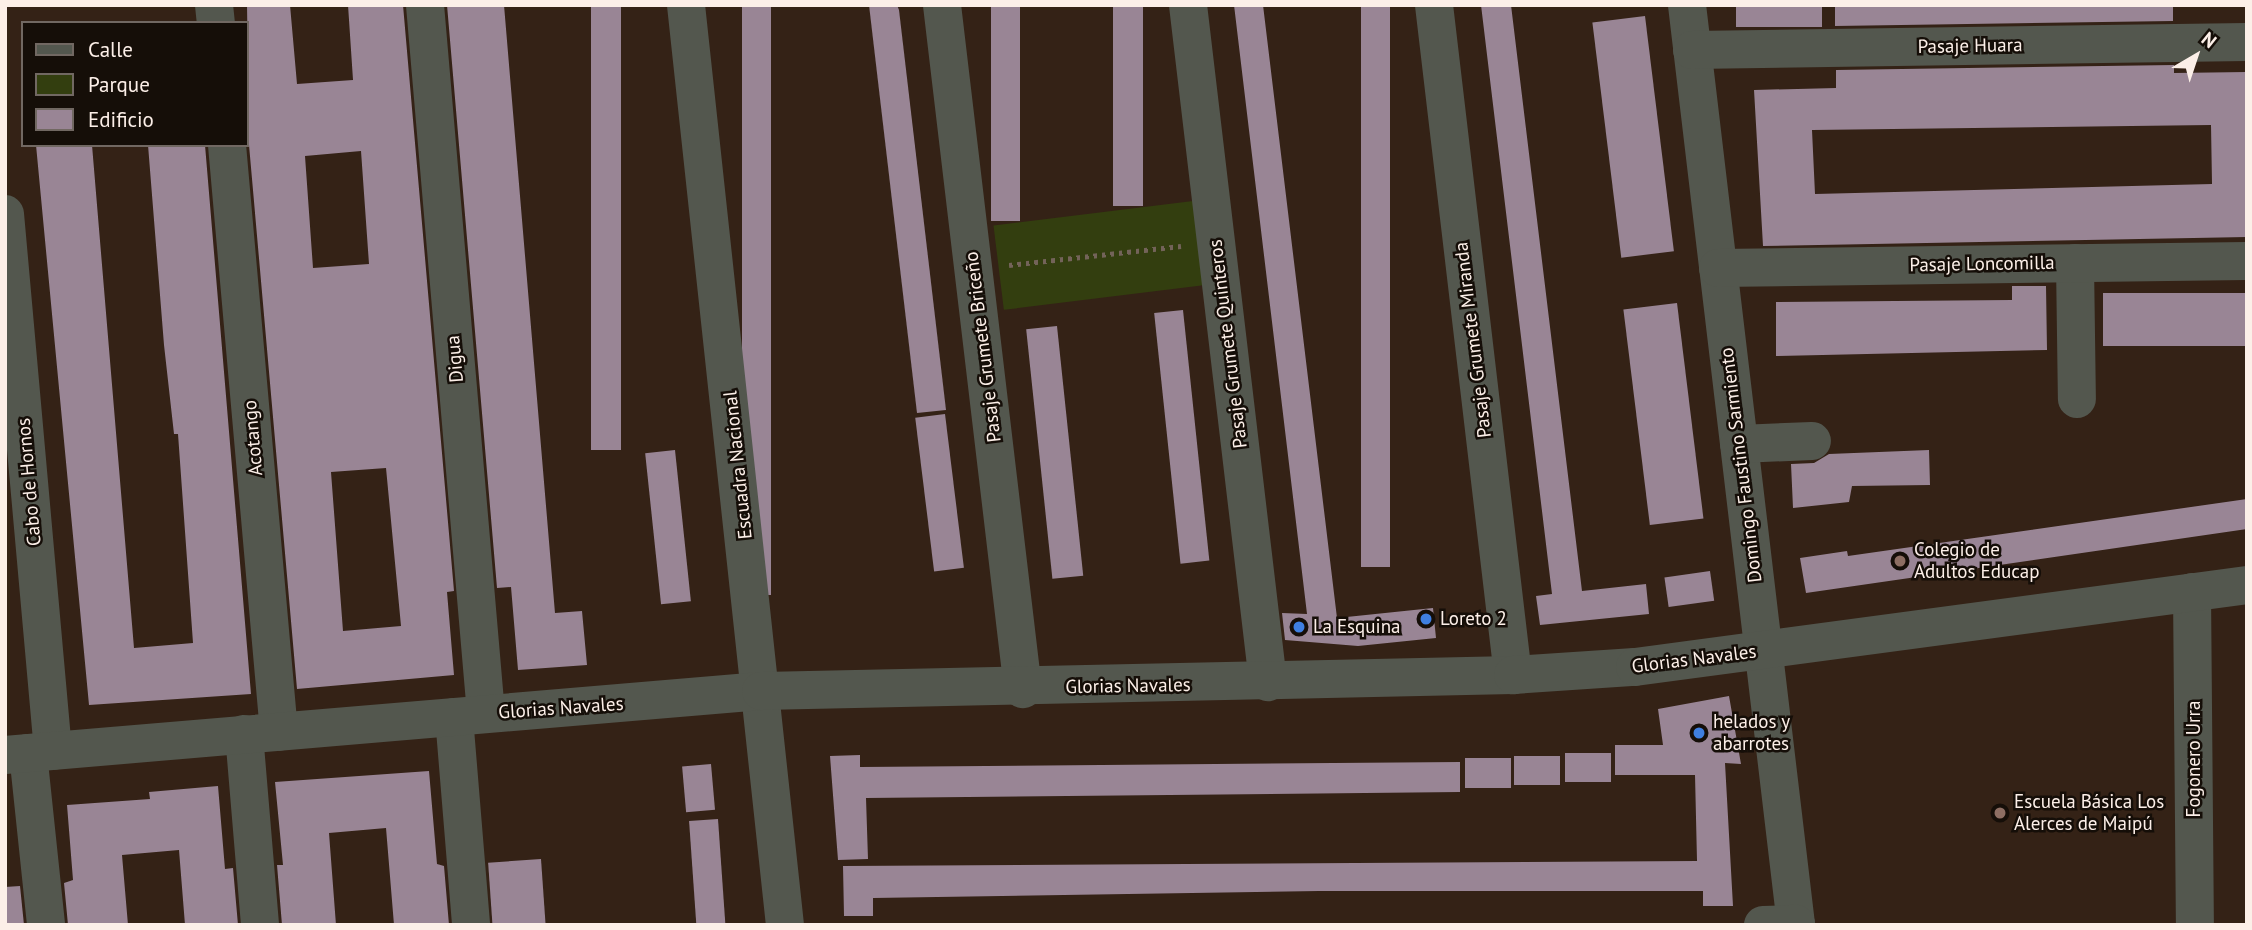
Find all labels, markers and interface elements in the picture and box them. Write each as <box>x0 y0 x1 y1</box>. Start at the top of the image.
legend <box>21 21 248 147</box>
north arrow <box>2161 21 2231 91</box>
text: N <box>2197 26 2222 53</box>
street label: Pasaje Huara <box>1917 34 2023 58</box>
text: Calle <box>88 36 133 63</box>
text: Parque <box>88 71 150 98</box>
text: Edificio <box>88 106 154 133</box>
street label: Pasaje Grumete Quinteros <box>1204 238 1252 450</box>
street label: Pasaje Grumete Miranda <box>1450 241 1496 439</box>
street label: Pasaje Grumete Briceño <box>960 250 1006 444</box>
street label: Pasaje Loncomilla <box>1909 251 2055 277</box>
street label: Digua <box>442 334 468 384</box>
street label: Domingo Faustino Sarmiento <box>1715 346 1767 584</box>
street label: Escuadra Nacional <box>719 390 757 540</box>
street label: Acotango <box>238 399 268 477</box>
street label: Cabo de Hornos <box>12 417 46 547</box>
place label: Colegio de Adultos Educap <box>1914 539 2040 583</box>
marker: Colegio de Adultos Educap <box>1892 553 1908 569</box>
place label: Loreto 2 <box>1440 608 1507 630</box>
marker: Loreto 2 <box>1418 611 1434 627</box>
place label: La Esquina <box>1313 616 1400 638</box>
marker: La Esquina <box>1291 619 1307 635</box>
street label: Glorias Navales <box>1630 640 1758 678</box>
street label: Glorias Navales <box>1065 674 1191 698</box>
street label: Glorias Navales <box>498 692 624 724</box>
street label: Fogonero Urra <box>2183 701 2205 817</box>
place label: helados y abarrotes <box>1713 711 1790 755</box>
marker: helados y abarrotes <box>1691 725 1707 741</box>
place label: Escuela Básica Los Alerces de Maipú <box>2014 791 2164 835</box>
marker: Escuela Básica Los Alerces de Maipú <box>1992 805 2008 821</box>

